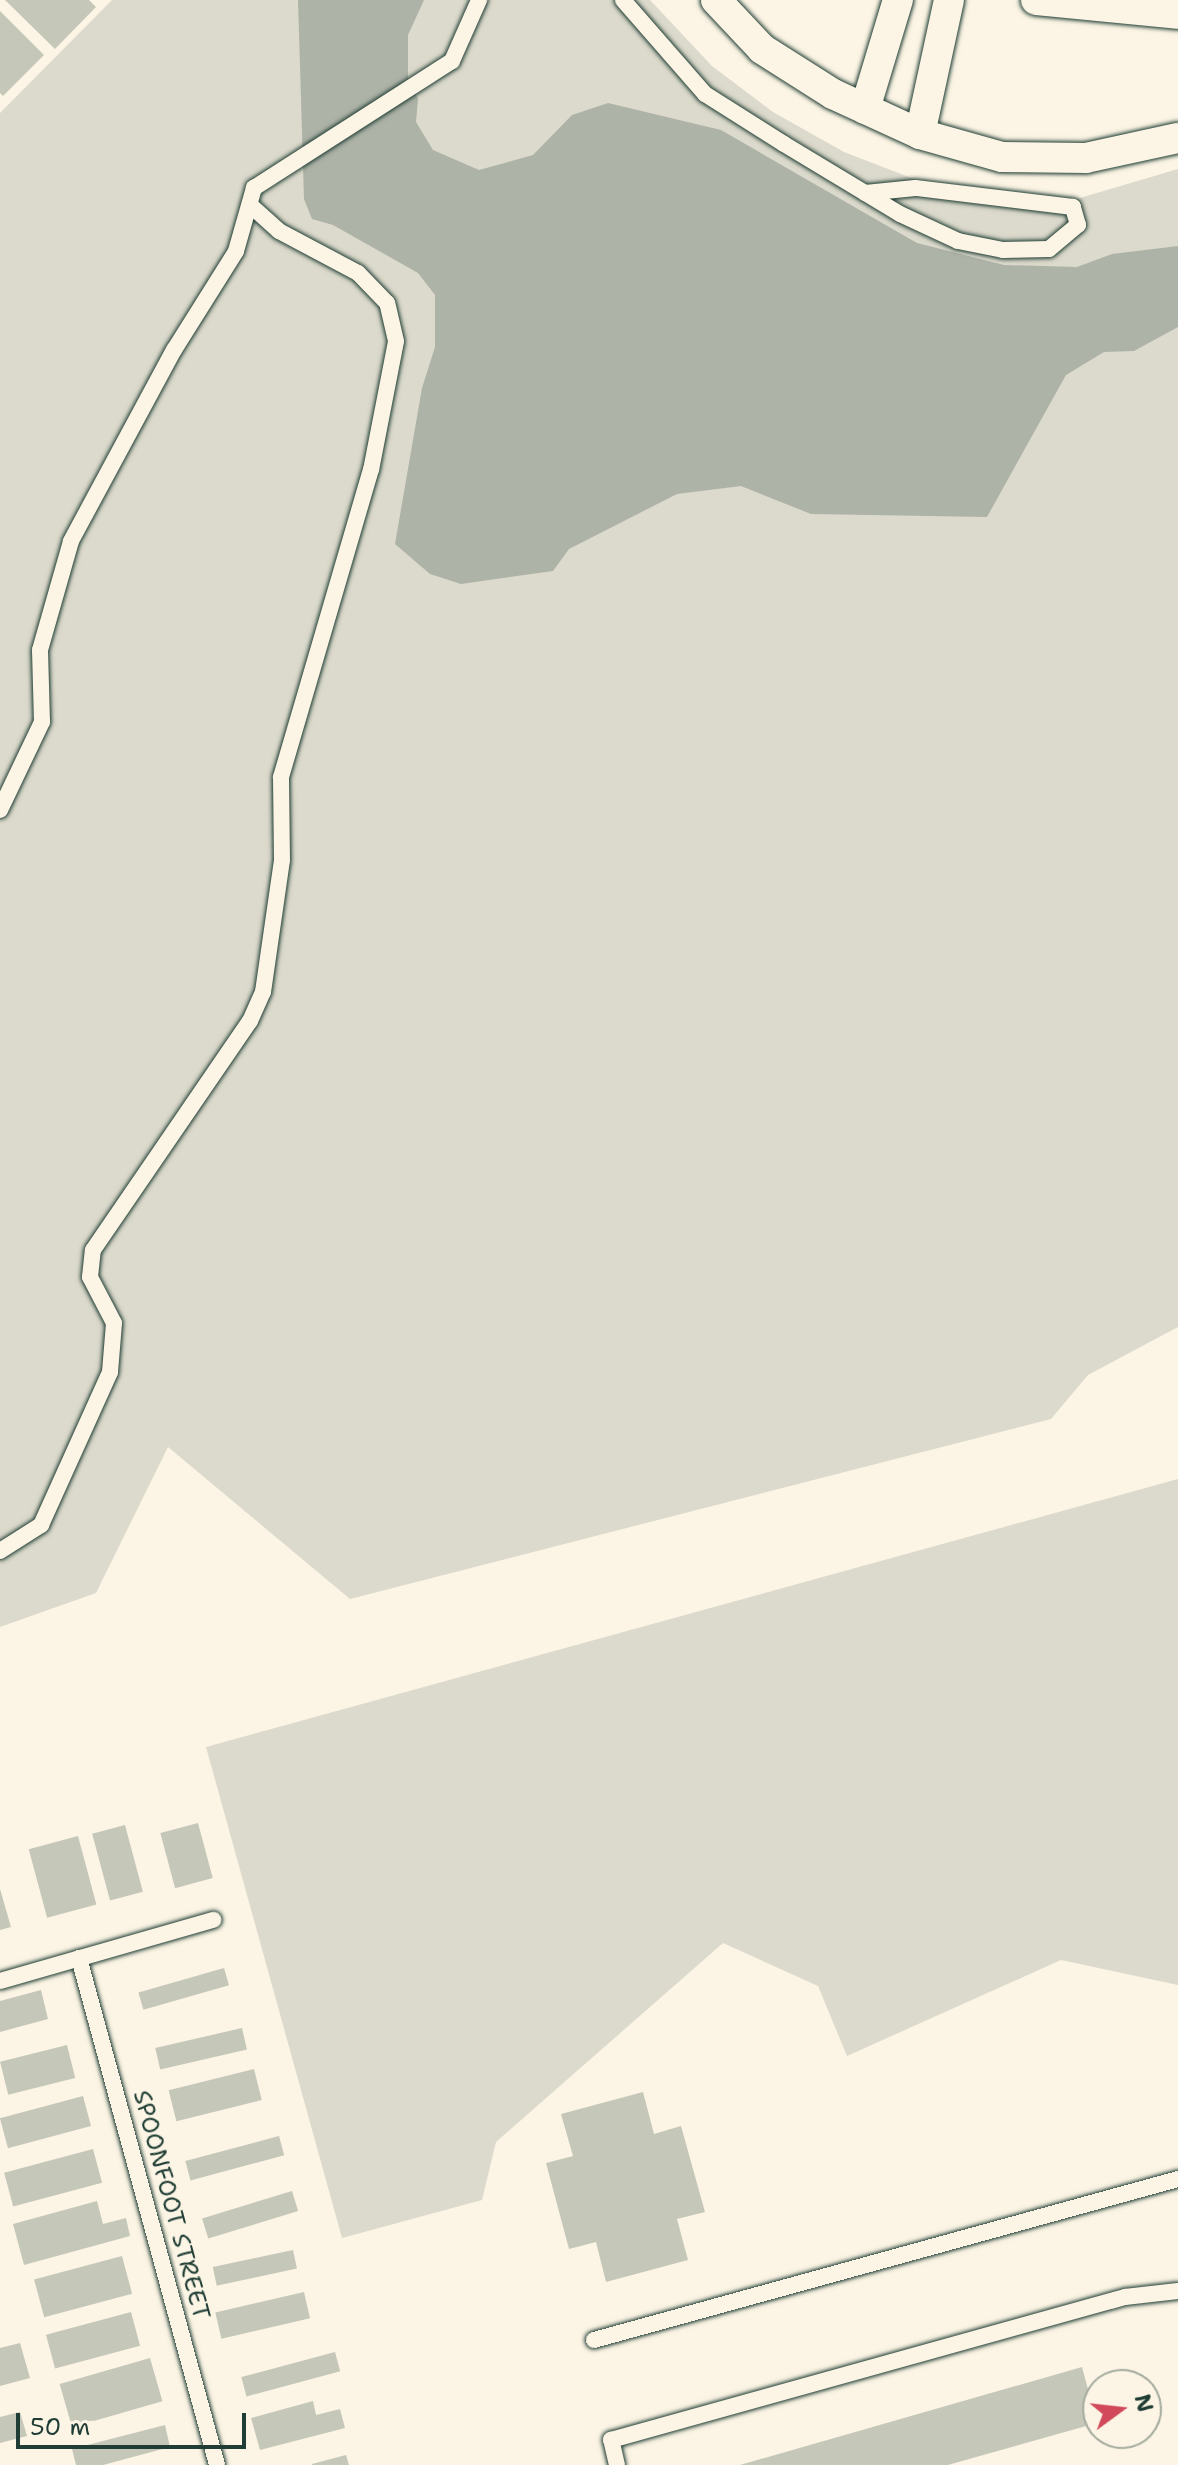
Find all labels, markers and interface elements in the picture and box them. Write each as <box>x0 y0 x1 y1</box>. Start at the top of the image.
street label: SPOONFOOT STREET <box>127 2087 215 2323</box>
north arrow <box>1082 2369 1162 2449</box>
text: N <box>1127 2391 1160 2415</box>
scale bar <box>20 2397 250 2447</box>
text: 50 m <box>30 2411 90 2443</box>

